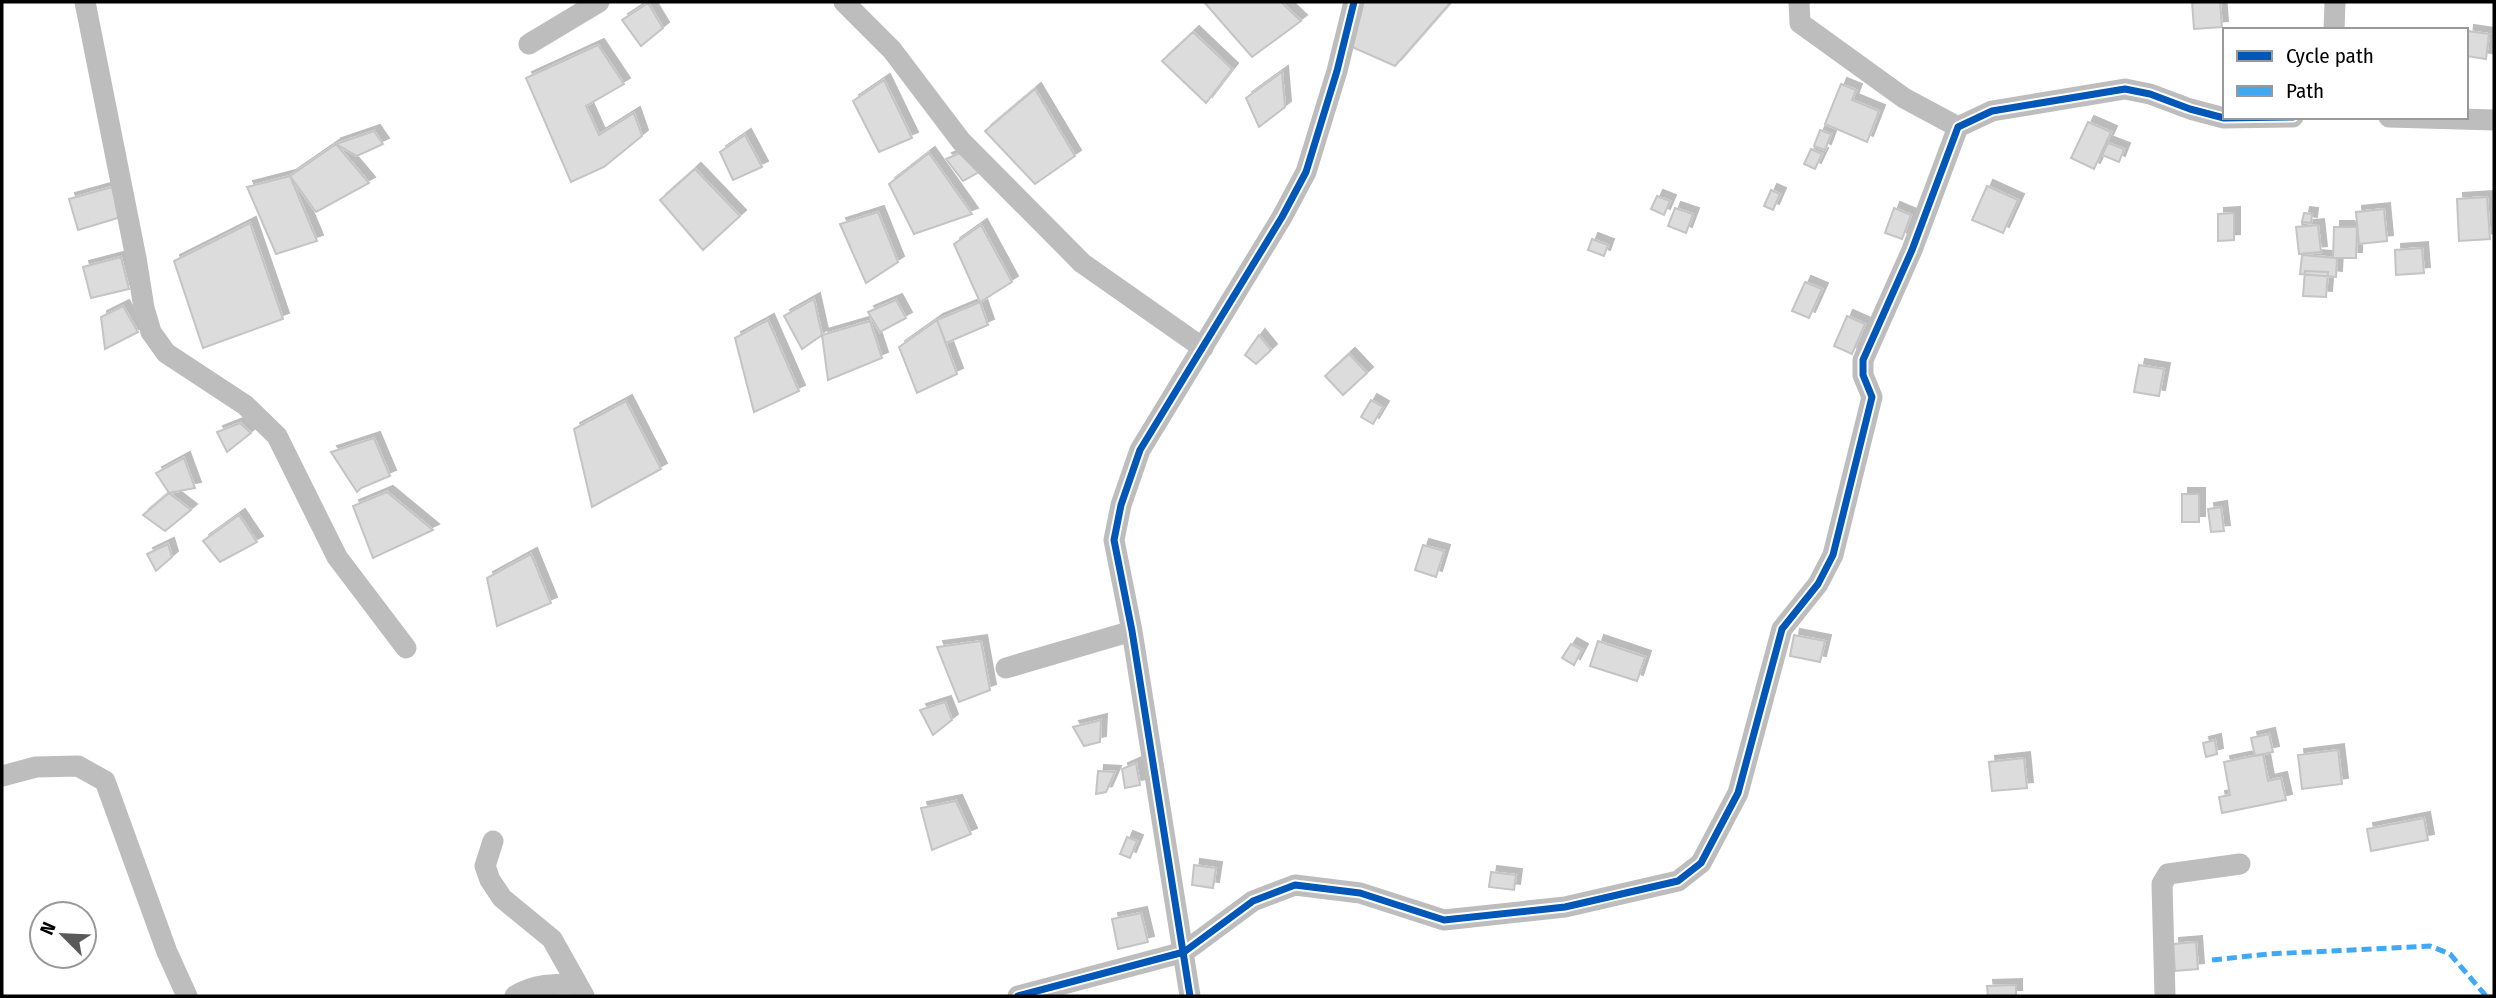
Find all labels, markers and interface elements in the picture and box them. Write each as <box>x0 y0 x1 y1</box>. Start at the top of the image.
legend <box>2223 28 2468 119</box>
text: Cycle path <box>2286 43 2374 69</box>
text: Path <box>2286 78 2324 104</box>
north arrow <box>28 900 98 970</box>
text: N <box>35 918 61 938</box>

